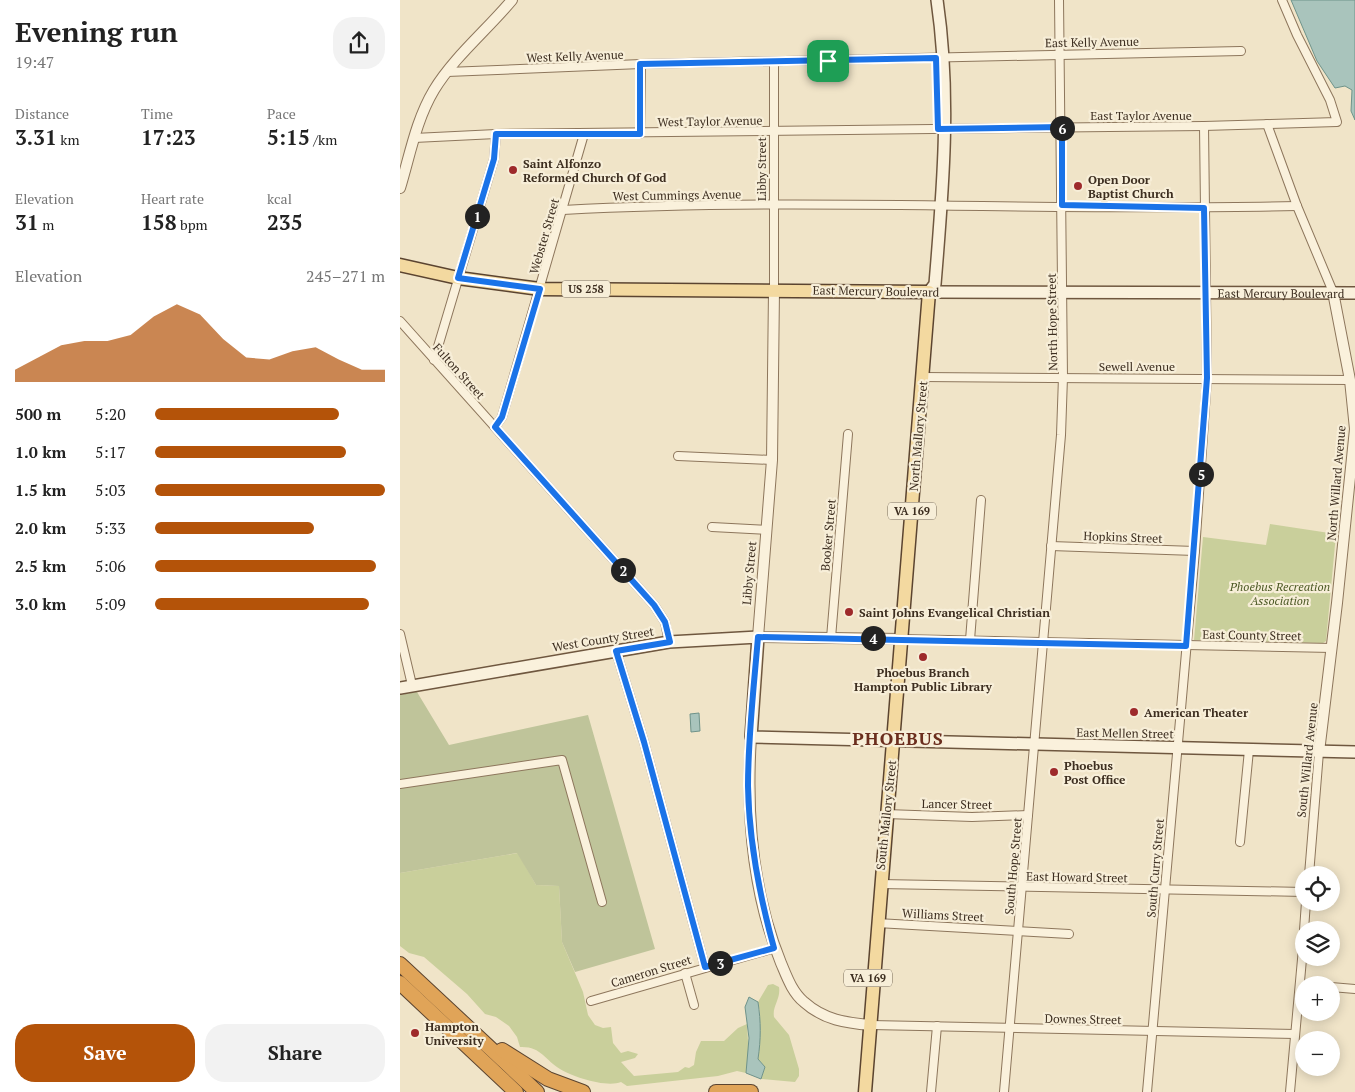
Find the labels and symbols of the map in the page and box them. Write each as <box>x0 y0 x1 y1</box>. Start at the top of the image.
street label: East Kelly Avenue <box>1045 34 1139 50</box>
pin <box>807 40 849 82</box>
street label: West Kelly Avenue <box>526 47 624 65</box>
street label: East Taylor Avenue <box>1090 108 1192 123</box>
street label: West Taylor Avenue <box>657 113 763 129</box>
pin: 6 <box>1050 116 1074 140</box>
street label: Libby Street <box>754 136 769 201</box>
place label: Saint Alfonzo Reformed Church Of God <box>523 156 667 185</box>
marker: Saint Alfonzo Reformed Church Of God <box>507 164 519 176</box>
place label: Open Door Baptist Church <box>1088 172 1174 201</box>
marker: Open Door Baptist Church <box>1072 180 1084 192</box>
street label: West Cummings Avenue <box>613 186 741 204</box>
street label: Webster Street <box>526 196 562 276</box>
pin: 1 <box>464 204 490 228</box>
street label: North Hope Street <box>1044 273 1060 371</box>
road number: US 258 <box>562 280 610 298</box>
street label: East Mercury Boulevard <box>813 282 940 300</box>
street label: East Mercury Boulevard <box>1218 285 1345 300</box>
street label: Fulton Street <box>430 340 488 402</box>
street label: Sewell Avenue <box>1099 359 1175 374</box>
street label: North Mallory Street <box>906 380 930 492</box>
street label: North Willard Avenue <box>1323 425 1349 541</box>
pin: 5 <box>1188 462 1214 486</box>
street label: Booker Street <box>817 498 839 572</box>
road number: VA 169 <box>888 502 936 520</box>
street label: Hopkins Street <box>1083 528 1163 546</box>
street label: Libby Street <box>739 540 759 606</box>
pin: 2 <box>610 558 636 582</box>
park label: Phoebus Recreation Association <box>1229 579 1330 608</box>
place label: Saint Johns Evangelical Christian <box>859 605 1050 620</box>
marker: Saint Johns Evangelical Christian <box>843 606 855 618</box>
street label: West County Street <box>551 623 655 654</box>
pin: 4 <box>860 626 886 650</box>
street label: East County Street <box>1202 627 1302 643</box>
marker: Phoebus Branch Hampton Public Library <box>917 651 929 663</box>
place label: Phoebus Branch Hampton Public Library <box>854 665 993 694</box>
street label: South Willard Avenue <box>1293 702 1321 818</box>
place label: American Theater <box>1144 705 1249 720</box>
marker: American Theater <box>1128 706 1140 718</box>
street label: East Mellen Street <box>1076 725 1174 741</box>
district label: PHOEBUS <box>852 726 944 750</box>
place label: Phoebus Post Office <box>1064 758 1126 787</box>
street label: South Mallory Street <box>873 759 899 871</box>
marker: Phoebus Post Office <box>1048 766 1060 778</box>
street label: Lancer Street <box>922 796 993 812</box>
street label: South Hope Street <box>1001 816 1025 915</box>
street label: South Curry Street <box>1143 817 1167 918</box>
street label: East Howard Street <box>1026 869 1129 885</box>
street label: Williams Street <box>902 905 985 925</box>
pin: 3 <box>708 950 732 976</box>
street label: Cameron Street <box>609 951 694 990</box>
road number: VA 169 <box>844 970 892 986</box>
street label: Downes Street <box>1044 1011 1122 1027</box>
place label: Hampton University <box>425 1019 484 1048</box>
marker: Hampton University <box>409 1027 421 1039</box>

